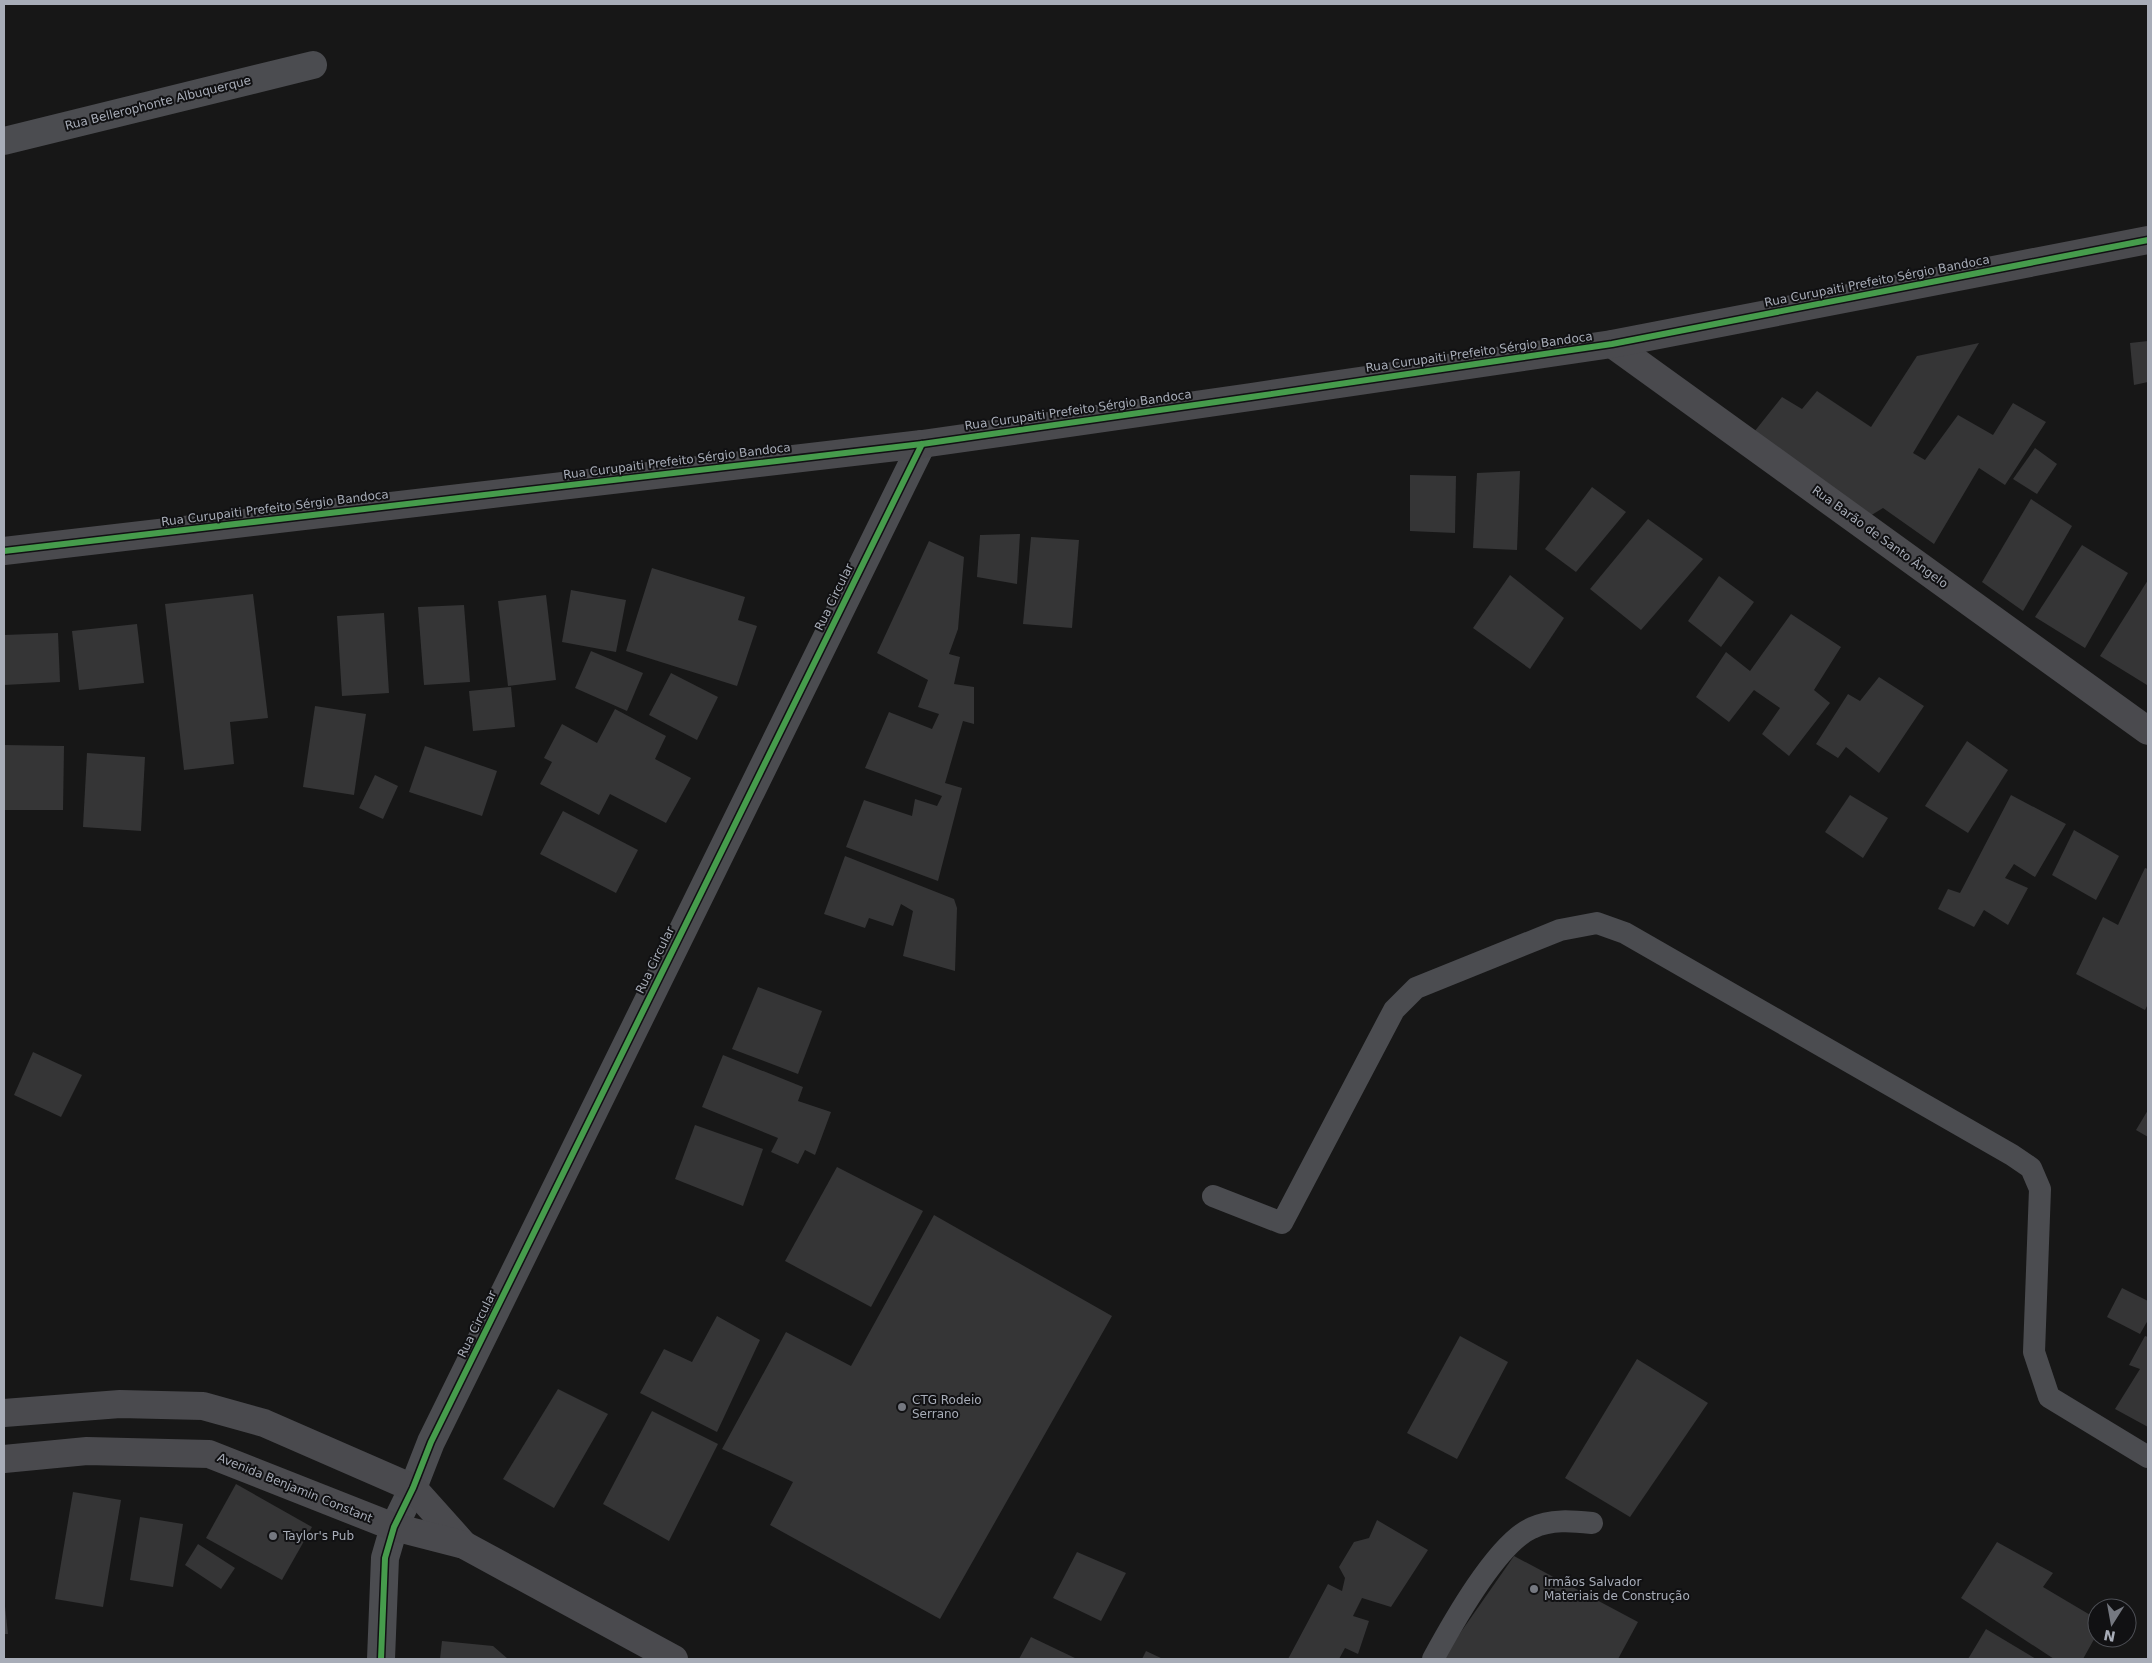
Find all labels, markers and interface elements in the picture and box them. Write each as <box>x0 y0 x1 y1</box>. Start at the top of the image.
street label: Rua Bellerophonte Albuquerque <box>64 73 252 133</box>
street label: Rua Curupaiti Prefeito Sérgio Bandoca <box>1763 252 1991 310</box>
street label: Rua Curupaiti Prefeito Sérgio Bandoca <box>1365 329 1593 375</box>
street label: Rua Curupaiti Prefeito Sérgio Bandoca <box>964 387 1192 433</box>
street label: Rua Curupaiti Prefeito Sérgio Bandoca <box>562 440 792 482</box>
street label: Rua Barão de Santo Ângelo <box>1809 482 1951 591</box>
street label: Rua Curupaiti Prefeito Sérgio Bandoca <box>160 487 390 529</box>
street label: Rua Circular <box>812 561 856 633</box>
street label: Rua Circular <box>633 924 677 996</box>
street label: Rua Circular <box>455 1288 499 1360</box>
place label: CTG Rodeio Serrano <box>912 1393 982 1421</box>
marker: CTG Rodeio Serrano <box>896 1401 908 1413</box>
street label: Avenida Benjamin Constant <box>215 1450 375 1526</box>
place label: Taylor's Pub <box>282 1529 354 1543</box>
marker: Taylor's Pub <box>267 1530 279 1542</box>
place label: Irmãos Salvador Materiais de Construção <box>1544 1575 1690 1603</box>
marker: Irmãos Salvador Materiais de Construção <box>1528 1583 1540 1595</box>
north arrow <box>2087 1598 2137 1648</box>
text: N <box>2102 1627 2117 1645</box>

